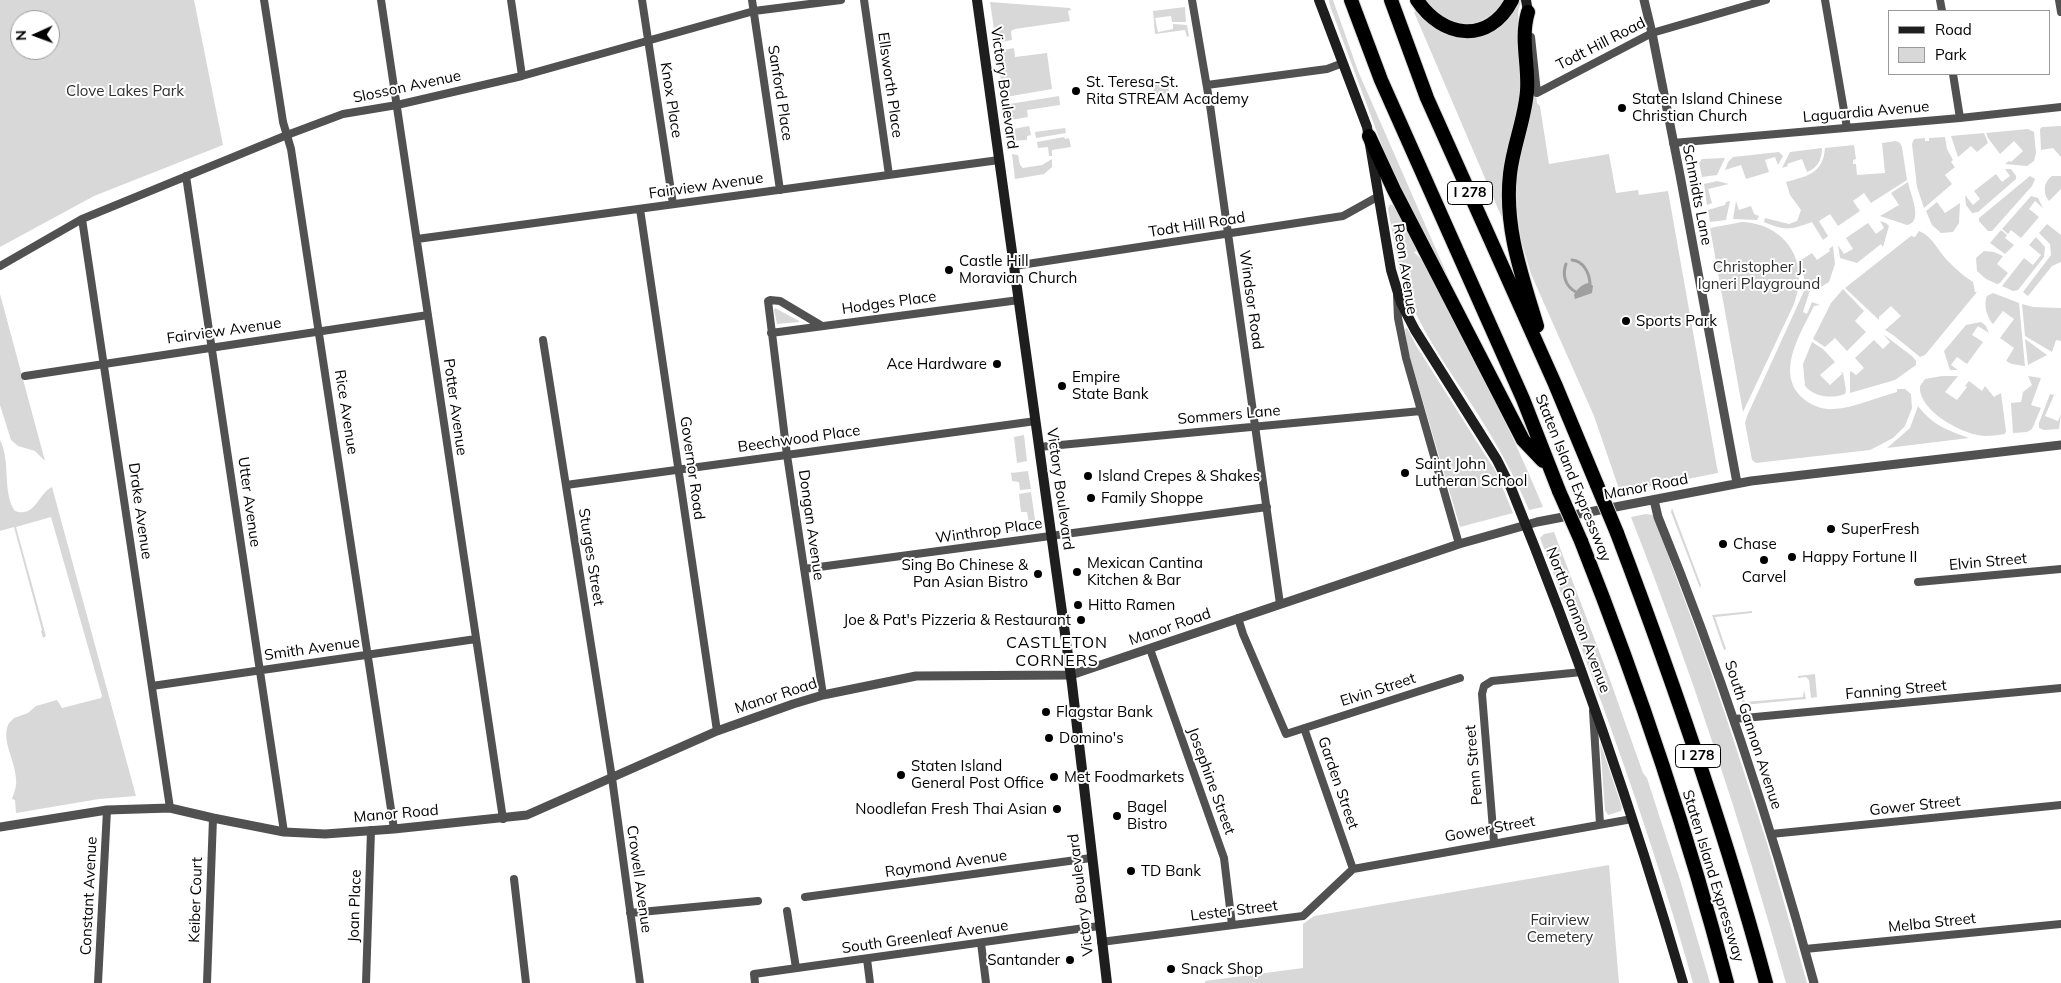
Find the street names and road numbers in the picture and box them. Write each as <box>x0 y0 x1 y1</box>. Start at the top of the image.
street label: Todt Hill Road <box>1553 14 1649 74</box>
street label: Victory Boulevard <box>987 26 1021 150</box>
street label: Ellsworth Place <box>874 31 906 139</box>
street label: Sanford Place <box>764 44 796 142</box>
street label: Knox Place <box>656 61 686 139</box>
street label: Slosson Avenue <box>351 67 463 107</box>
street label: Laguardia Avenue <box>1802 98 1930 126</box>
street label: Schmidts Lane <box>1678 143 1716 247</box>
street label: Fairview Avenue <box>648 169 764 203</box>
road number: I 278 <box>1448 182 1492 204</box>
street label: Todt Hill Road <box>1147 208 1247 242</box>
street label: Reon Avenue <box>1389 222 1421 316</box>
street label: Windsor Road <box>1235 249 1267 351</box>
street label: Hodges Place <box>841 287 937 319</box>
street label: Fairview Avenue <box>166 314 282 348</box>
street label: Potter Avenue <box>439 357 471 457</box>
street label: Rice Avenue <box>330 368 362 456</box>
street label: Staten Island Expressway <box>1531 392 1615 564</box>
street label: Sommers Lane <box>1177 402 1281 428</box>
street label: Governor Road <box>676 415 708 521</box>
street label: Beechwood Place <box>737 422 861 456</box>
street label: Victory Boulevard <box>1043 427 1077 551</box>
street label: Utter Avenue <box>234 456 264 548</box>
street label: Drake Avenue <box>124 462 156 560</box>
street label: Dongan Avenue <box>794 469 828 581</box>
street label: Manor Road <box>1602 470 1690 504</box>
street label: Sturges Street <box>574 507 608 607</box>
street label: Winthrop Place <box>934 515 1044 547</box>
street label: North Gannon Avenue <box>1542 545 1614 695</box>
street label: Elvin Street <box>1948 550 2028 574</box>
street label: Manor Road <box>1127 605 1213 649</box>
street label: Smith Avenue <box>263 633 361 665</box>
street label: South Gannon Avenue <box>1720 658 1786 812</box>
street label: Elvin Street <box>1338 669 1418 711</box>
street label: Manor Road <box>733 674 819 718</box>
street label: Fanning Street <box>1845 677 1947 703</box>
street label: Penn Street <box>1462 724 1486 806</box>
street label: Josephine Street <box>1183 725 1239 837</box>
street label: Garden Street <box>1314 734 1362 832</box>
road number: I 278 <box>1676 744 1720 768</box>
street label: Staten Island Expressway <box>1678 788 1748 964</box>
street label: Gower Street <box>1869 792 1961 820</box>
street label: Manor Road <box>353 801 439 827</box>
street label: Gower Street <box>1443 812 1537 846</box>
street label: Crowell Avenue <box>623 824 655 934</box>
street label: Victory Boulevard <box>1065 833 1097 957</box>
street label: Constant Avenue <box>77 836 101 956</box>
street label: Raymond Avenue <box>884 847 1008 881</box>
street label: Keiber Court <box>186 857 206 943</box>
street label: Joan Place <box>345 869 365 943</box>
street label: Lester Street <box>1189 897 1279 925</box>
street label: Melba Street <box>1887 909 1977 937</box>
street label: South Greenleaf Avenue <box>841 916 1009 958</box>

